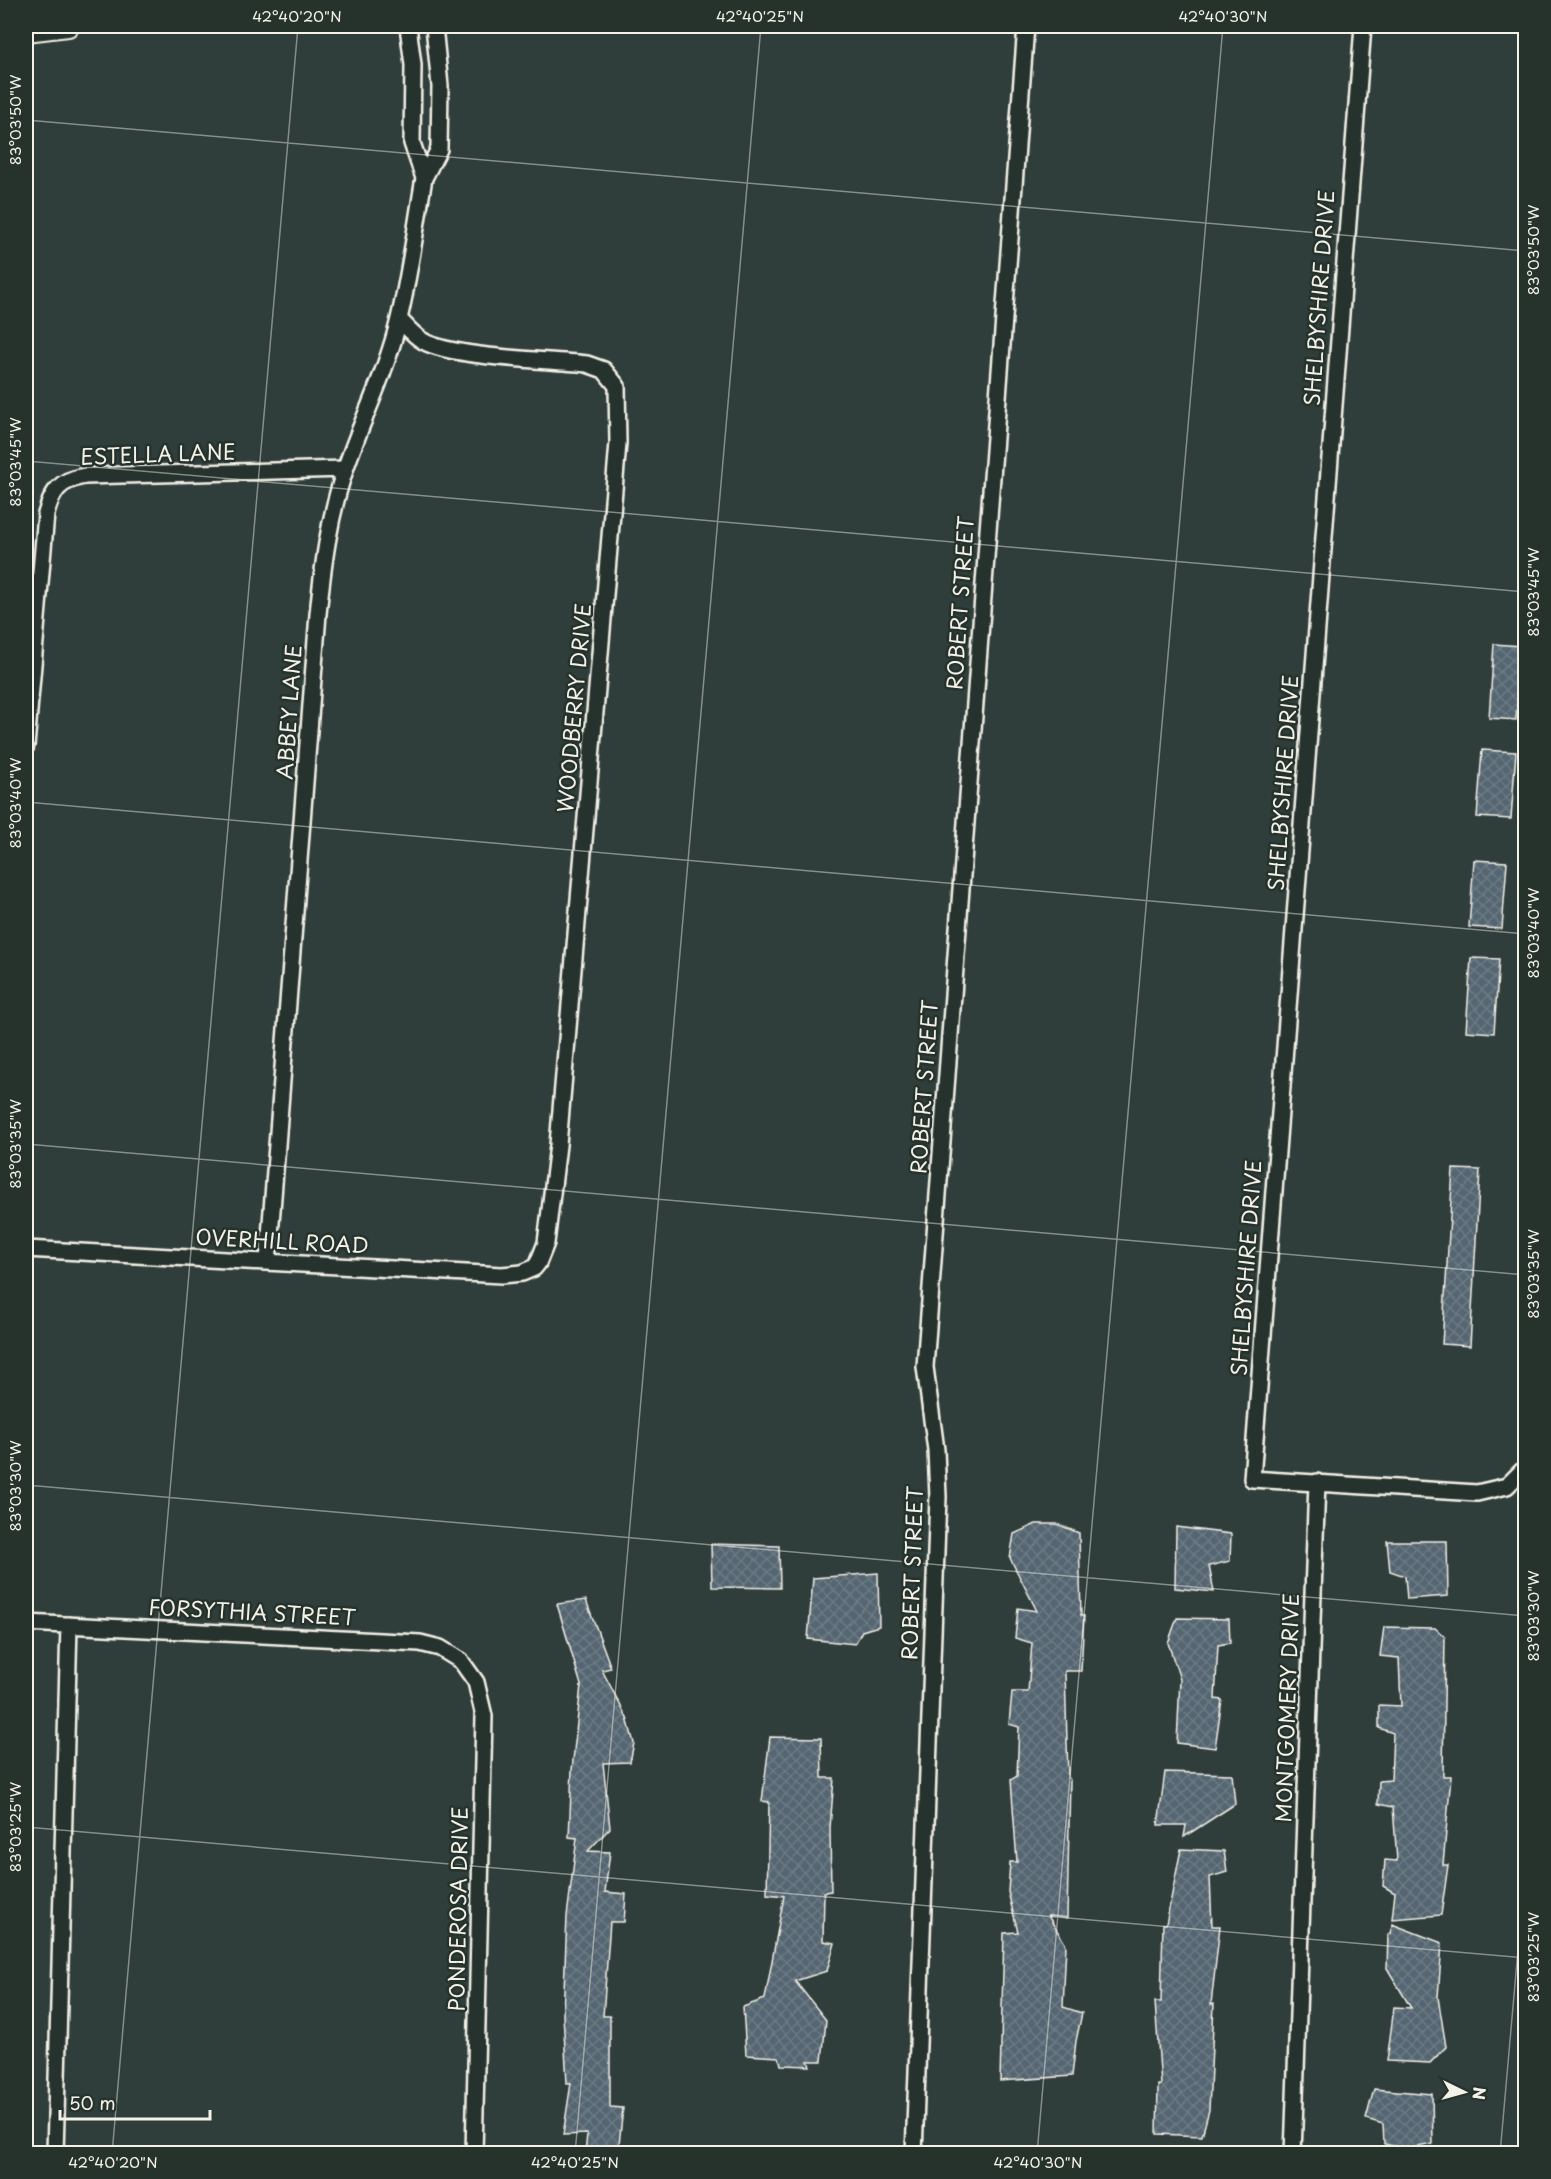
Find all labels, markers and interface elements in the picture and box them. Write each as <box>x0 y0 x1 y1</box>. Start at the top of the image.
text: 42°40'20"N <box>252 4 342 27</box>
text: 42°40'25"N <box>716 4 804 27</box>
text: 42°40'30"N <box>1179 4 1267 27</box>
text: 83°03'50"W <box>3 74 26 165</box>
street label: SHELBYSHIRE DRIVE <box>1295 189 1342 407</box>
text: 83°03'50"W <box>1521 204 1544 295</box>
text: 83°03'45"W <box>3 417 26 507</box>
street label: ESTELLA LANE <box>80 434 236 472</box>
street label: ROBERT STREET <box>937 514 981 691</box>
text: 83°03'45"W <box>1521 547 1544 637</box>
street label: WOODBERRY DRIVE <box>548 602 598 814</box>
street label: ABBEY LANE <box>267 643 309 781</box>
street label: SHELBYSHIRE DRIVE <box>1259 674 1306 892</box>
text: 83°03'40"W <box>3 757 26 848</box>
text: 83°03'40"W <box>1521 887 1544 978</box>
street label: ROBERT STREET <box>901 998 945 1175</box>
text: 83°03'35"W <box>3 1099 26 1189</box>
street label: SHELBYSHIRE DRIVE <box>1222 1159 1269 1377</box>
street label: OVERHILL ROAD <box>195 1219 370 1261</box>
text: 83°03'35"W <box>1521 1229 1544 1319</box>
text: 83°03'30"W <box>3 1440 26 1532</box>
street label: ROBERT STREET <box>892 1485 930 1660</box>
text: 83°03'30"W <box>1521 1570 1544 1662</box>
street label: FORSYTHIA STREET <box>148 1590 357 1632</box>
street label: MONTGOMERY DRIVE <box>1266 1593 1306 1823</box>
text: 83°03'25"W <box>3 1781 26 1872</box>
street label: PONDEROSA DRIVE <box>439 1806 475 2012</box>
text: 83°03'25"W <box>1521 1911 1544 2002</box>
north arrow <box>1434 2062 1494 2122</box>
scale bar <box>60 2083 210 2121</box>
text: N <box>1467 2086 1492 2101</box>
text: 50 m <box>69 2089 116 2116</box>
text: 42°40'20"N <box>68 2150 158 2173</box>
text: 42°40'25"N <box>531 2150 619 2173</box>
text: 42°40'30"N <box>994 2150 1082 2173</box>

